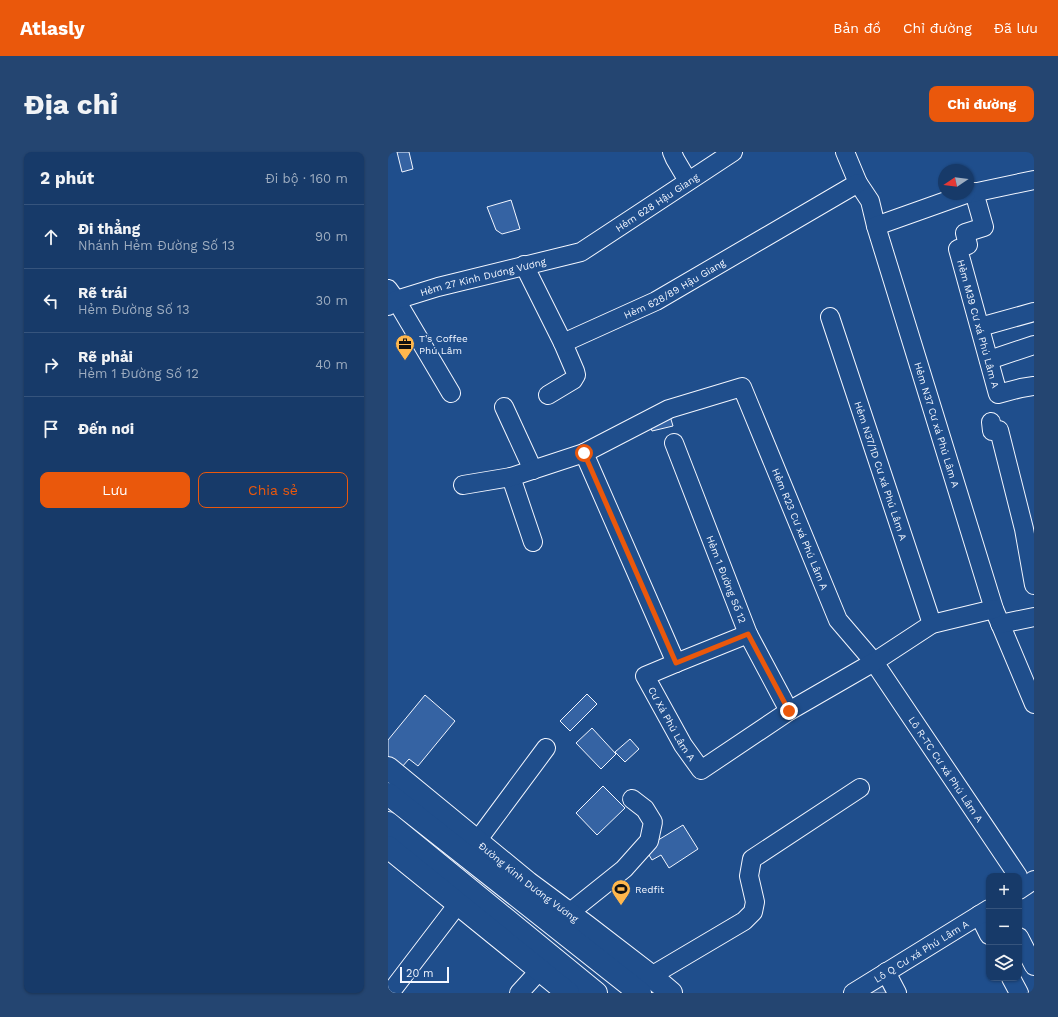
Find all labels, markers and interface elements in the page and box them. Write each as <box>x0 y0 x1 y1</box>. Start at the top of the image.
text: Atlasly <box>20 17 85 40</box>
text: Bản đồ <box>833 20 881 36</box>
text: Chỉ đường <box>903 20 972 36</box>
text: Đã lưu <box>994 20 1038 36</box>
button: Chỉ đường <box>929 86 1034 122</box>
text: Địa chỉ <box>24 88 118 121</box>
north arrow <box>938 164 974 200</box>
text: 2 phút <box>40 168 94 188</box>
text: Đi bộ · 160 m <box>265 171 348 186</box>
street label: Hẻm 628 Hậu Giang <box>614 171 701 234</box>
text: Đi thẳng <box>78 220 140 238</box>
icon: ahead <box>40 226 62 248</box>
text: 90 m <box>315 229 348 244</box>
text: Nhánh Hẻm Đường Số 13 <box>78 238 235 253</box>
street label: Hẻm 27 Kinh Dương Vương <box>419 256 548 298</box>
street label: Hẻm 628/89 Hậu Giang <box>622 257 728 321</box>
street label: Hẻm M39 Cư xá Phú Lâm A <box>955 258 1001 390</box>
text: Rẽ trái <box>78 284 127 302</box>
icon: left <box>40 290 62 312</box>
text: 30 m <box>316 293 348 308</box>
text: Hẻm Đường Số 13 <box>78 302 190 317</box>
office icon: T’s Coffee Phú Lâm <box>394 333 416 361</box>
place label: T’s Coffee Phú Lâm <box>419 333 468 356</box>
text: Rẽ phải <box>78 348 133 366</box>
icon: right <box>40 354 62 376</box>
text: 40 m <box>315 357 348 372</box>
street label: Hẻm N37 Cư xá Phú Lâm A <box>912 361 961 489</box>
text: Hẻm 1 Đường Số 12 <box>78 366 199 381</box>
street label: Hẻm N37/1D Cư xá Phú Lâm A <box>852 400 909 542</box>
icon: arrive <box>40 418 62 440</box>
text: Đến nơi <box>78 420 134 438</box>
route start <box>575 444 593 462</box>
street label: Hẻm R23 Cư xá Phú Lâm A <box>770 467 830 592</box>
button: Lưu <box>40 472 190 508</box>
button: Chia sẻ <box>198 472 348 508</box>
street label: Hẻm 1 Đường Số 12 <box>704 534 748 625</box>
street label: Cư Xá Phú Lâm A <box>646 685 698 763</box>
route end <box>780 702 798 720</box>
street label: Lô R-TC Cư xá Phú Lâm A <box>906 715 985 825</box>
street label: Đường Kinh Dương Vương <box>476 840 581 925</box>
map controls <box>986 873 1022 981</box>
button: + <box>986 873 1022 909</box>
sports icon: Redfit <box>610 878 632 906</box>
place label: Redfit <box>635 884 665 895</box>
button: − <box>986 909 1022 945</box>
street label: Lô Q Cư xá Phú Lâm A <box>872 918 971 985</box>
button: layers <box>986 945 1022 981</box>
scale bar <box>400 965 449 984</box>
text: 20 m <box>406 967 434 980</box>

